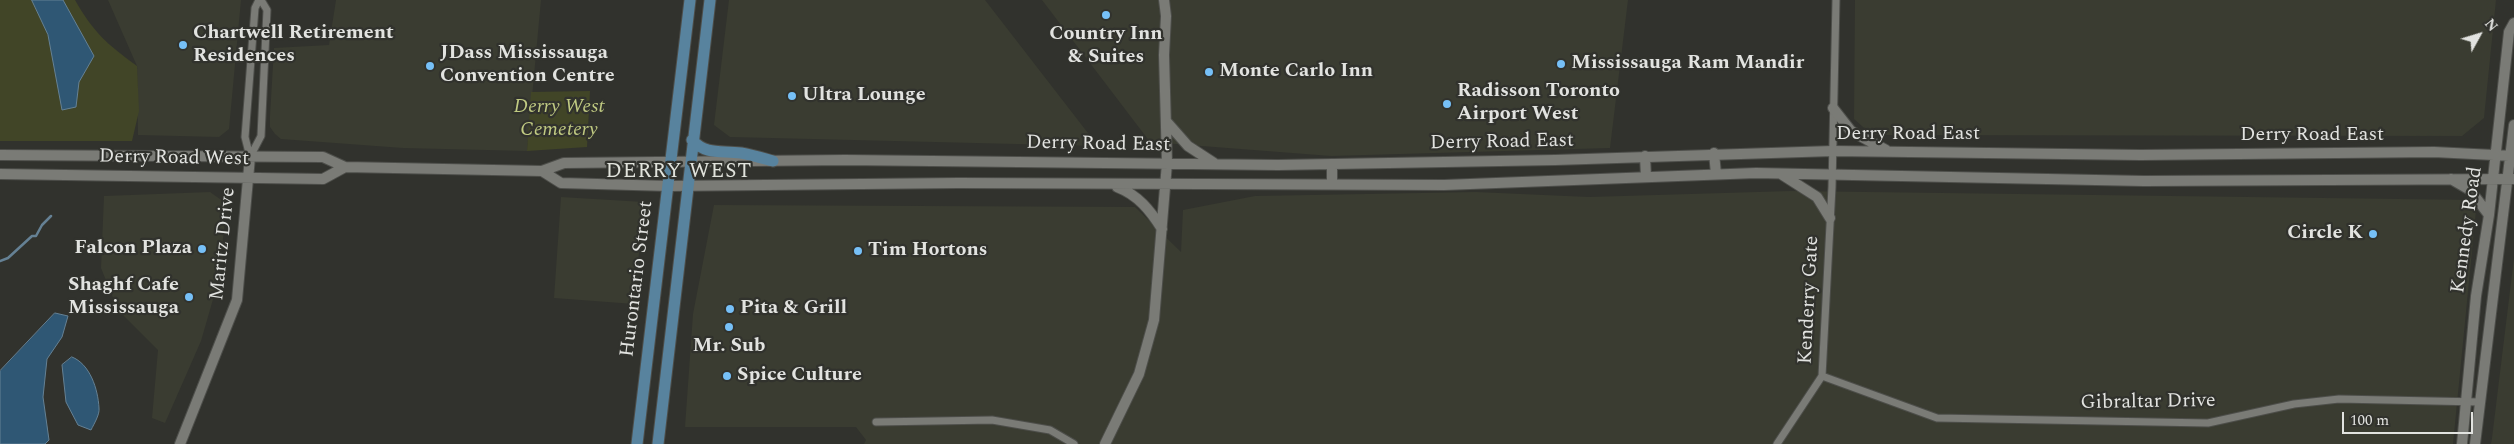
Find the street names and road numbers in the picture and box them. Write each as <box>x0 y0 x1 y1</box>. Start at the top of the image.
street label: Derry Road East <box>1836 123 1980 147</box>
street label: Derry Road East <box>2240 124 2384 148</box>
street label: Derry Road East <box>1430 130 1574 156</box>
street label: Derry Road East <box>1026 132 1170 158</box>
street label: Derry Road West <box>99 146 249 172</box>
street label: Kennedy Road <box>2447 165 2489 295</box>
street label: Maritz Drive <box>206 186 242 302</box>
street label: Hurontario Street <box>617 200 659 358</box>
street label: Kenderry Gate <box>1795 235 1825 365</box>
street label: Gibraltar Drive <box>2080 390 2216 416</box>

